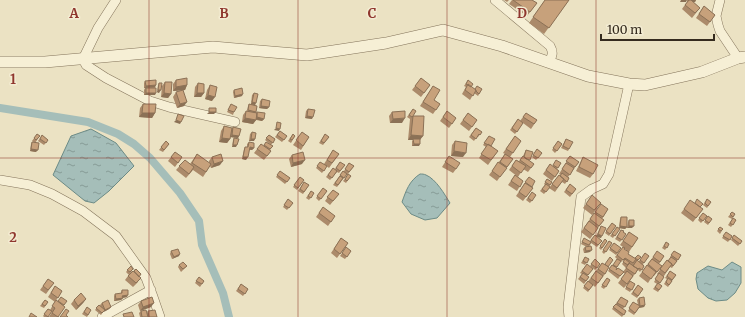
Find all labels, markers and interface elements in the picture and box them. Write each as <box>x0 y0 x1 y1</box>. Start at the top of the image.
text: A <box>68 5 79 22</box>
text: B <box>219 5 229 22</box>
text: C <box>368 5 377 22</box>
text: D <box>517 5 527 22</box>
scale bar <box>601 16 714 42</box>
text: 100 m <box>607 22 642 37</box>
text: 1 <box>10 71 16 88</box>
text: 2 <box>9 229 17 246</box>

